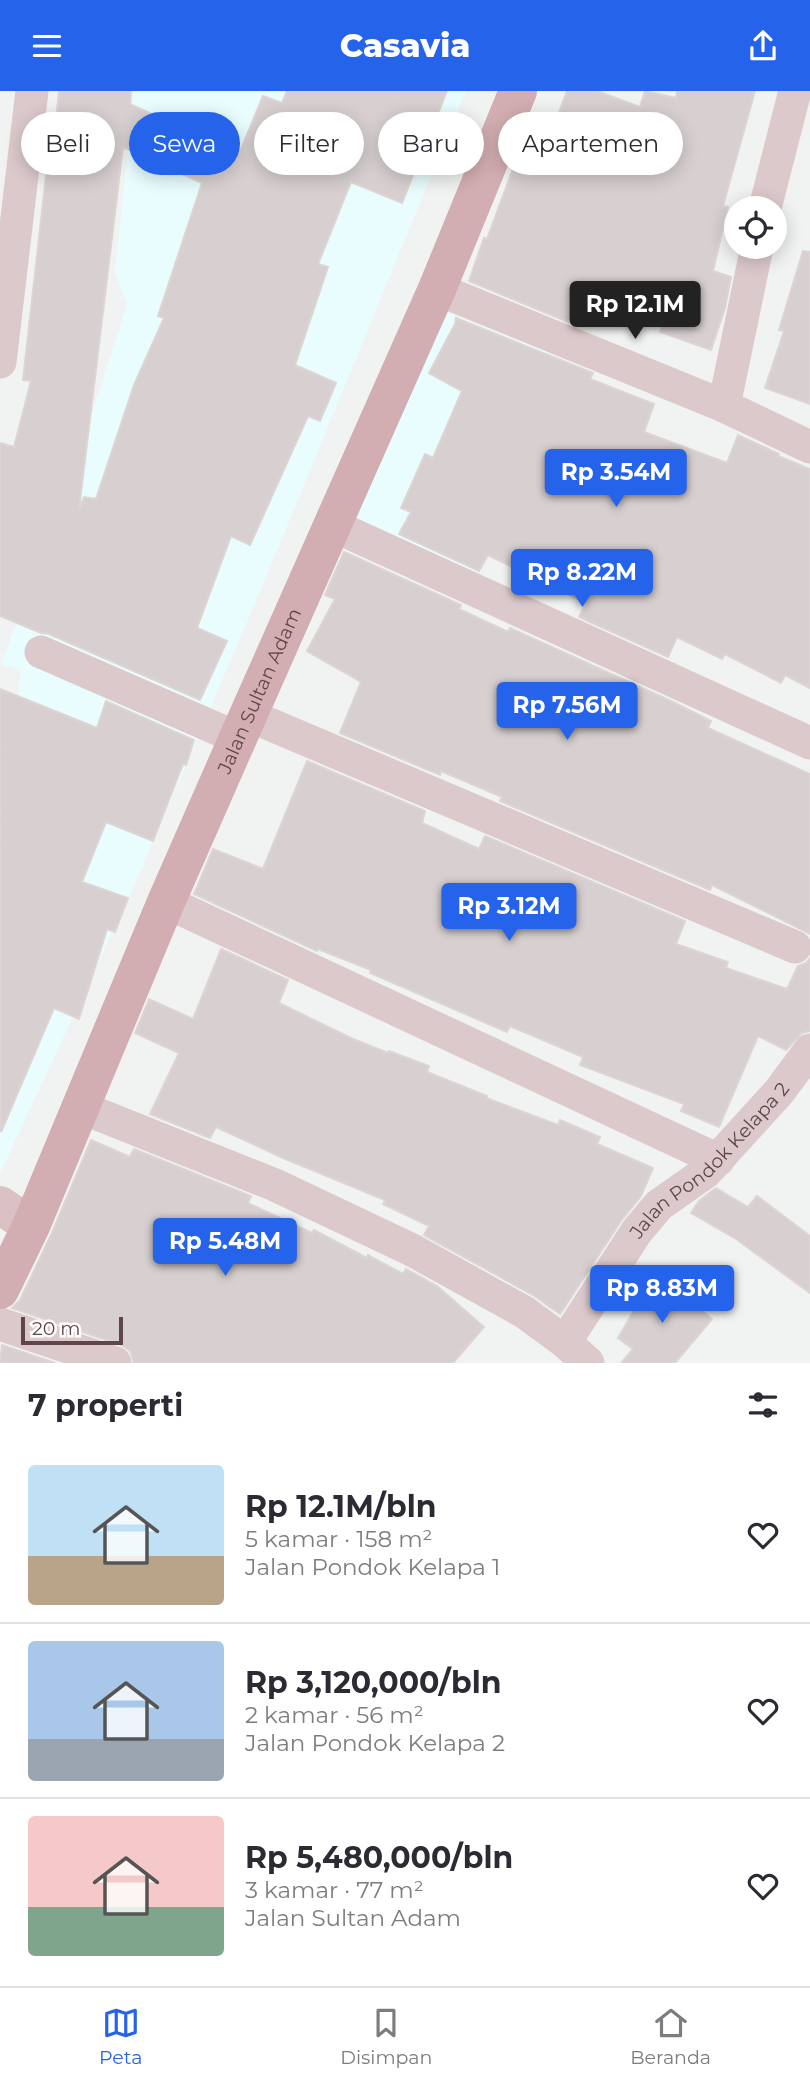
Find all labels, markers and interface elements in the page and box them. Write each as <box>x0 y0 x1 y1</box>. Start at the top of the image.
text: Casavia <box>340 26 470 65</box>
icon: menu <box>28 27 66 65</box>
icon: share <box>744 27 782 65</box>
chip: Beli <box>21 112 115 175</box>
chip: Sewa <box>129 112 240 175</box>
chip: Filter <box>254 112 364 175</box>
chip: Baru <box>378 112 484 175</box>
chip: Apartemen <box>498 112 683 175</box>
map controls <box>724 196 787 259</box>
button: locate <box>724 196 787 259</box>
pin: Rp 12.1M <box>563 281 707 341</box>
text: Rp 12.1M <box>586 290 684 318</box>
pin: Rp 3.54M <box>544 449 688 509</box>
text: Rp 3.54M <box>561 458 671 486</box>
pin: Rp 8.22M <box>510 549 654 609</box>
text: Rp 8.22M <box>527 558 637 586</box>
street label: Jalan Sultan Adam <box>212 604 306 778</box>
pin: Rp 7.56M <box>495 683 639 742</box>
text: Rp 7.56M <box>513 691 621 719</box>
pin: Rp 3.12M <box>437 883 581 943</box>
text: Rp 3.12M <box>457 892 561 920</box>
street label: Jalan Pondok Kelapa 2 <box>624 1077 794 1243</box>
pin: Rp 5.48M <box>153 1219 297 1278</box>
text: Rp 5.48M <box>169 1227 281 1255</box>
pin: Rp 8.83M <box>590 1265 734 1325</box>
text: Rp 8.83M <box>606 1274 718 1302</box>
scale bar <box>21 1314 122 1346</box>
text: 20 m <box>32 1317 80 1340</box>
icon: filters <box>744 1386 782 1424</box>
text: 7 properti <box>28 1387 183 1424</box>
text: Rp 12.1M/bln <box>245 1488 436 1525</box>
icon: home <box>84 1493 168 1577</box>
icon: heart <box>744 1516 782 1554</box>
text: 5 kamar · 158 m² <box>245 1525 433 1553</box>
text: Jalan Pondok Kelapa 1 <box>245 1553 500 1581</box>
text: Rp 3,120,000/bln <box>245 1664 501 1701</box>
icon: home <box>84 1669 168 1753</box>
icon: heart <box>744 1692 782 1730</box>
text: 2 kamar · 56 m² <box>245 1701 424 1729</box>
text: Jalan Pondok Kelapa 2 <box>245 1729 505 1757</box>
text: Rp 5,480,000/bln <box>245 1839 513 1876</box>
icon: home <box>84 1844 168 1928</box>
icon: heart <box>744 1867 782 1905</box>
text: 3 kamar · 77 m² <box>245 1876 424 1904</box>
text: Jalan Sultan Adam <box>245 1904 461 1932</box>
tab: Peta <box>99 2004 142 2069</box>
tab: Disimpan <box>340 2004 432 2069</box>
tab: Beranda <box>630 2004 711 2069</box>

